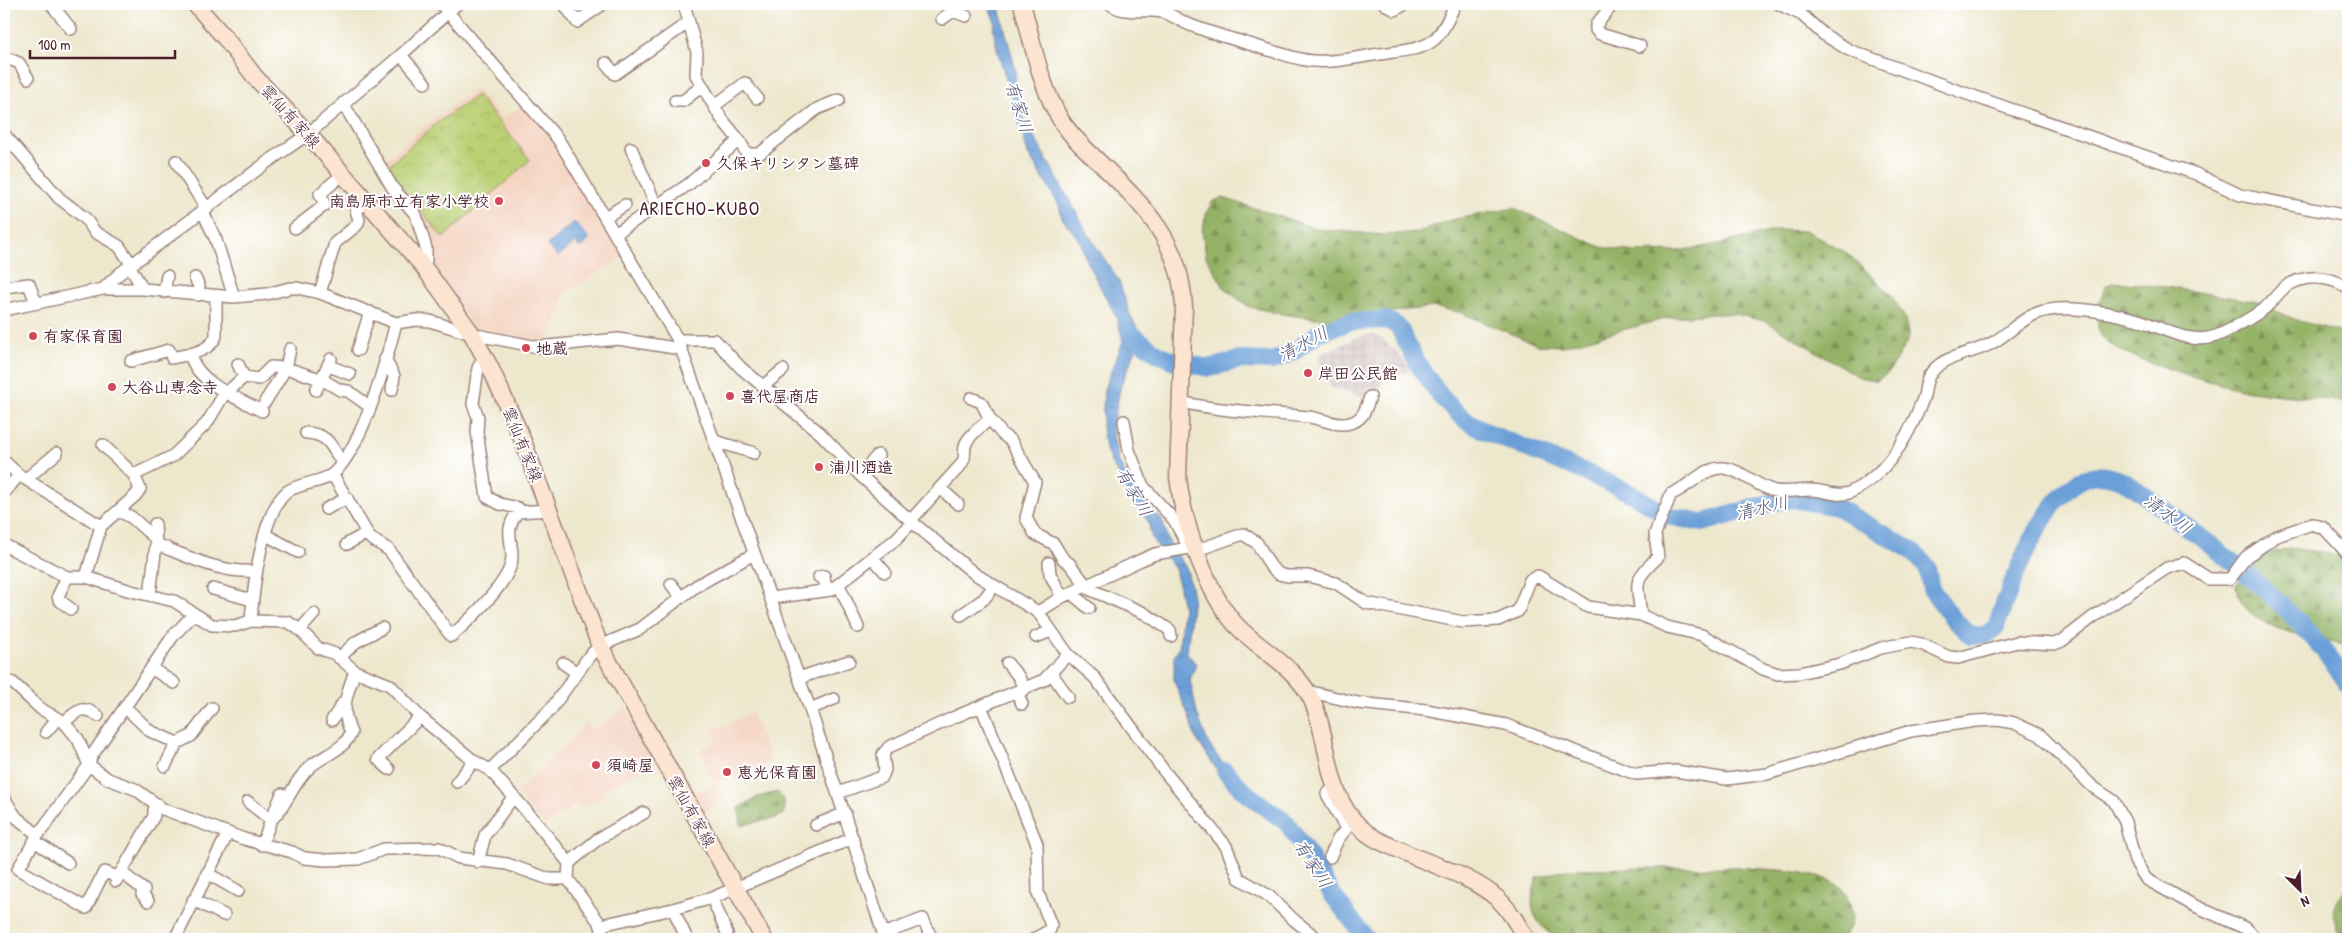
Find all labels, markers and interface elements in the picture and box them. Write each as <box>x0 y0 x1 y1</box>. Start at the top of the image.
scale bar <box>30 28 175 60</box>
text: 100 m <box>38 34 71 55</box>
water label: 有家川 <box>1000 77 1039 136</box>
street label: 雲仙有家線 <box>256 79 326 153</box>
place label: 久保キリシタン墓碑 <box>716 152 859 174</box>
marker: 久保キリシタン墓碑 <box>700 157 712 169</box>
place label: 南島原市立有家小学校 <box>329 190 489 212</box>
marker: 南島原市立有家小学校 <box>493 195 505 207</box>
district label: ARIECHO-KUBO <box>640 195 760 221</box>
water label: 清水川 <box>1273 320 1332 367</box>
place label: 有家保育園 <box>43 325 123 347</box>
marker: 有家保育園 <box>27 330 39 342</box>
place label: 地蔵 <box>536 337 568 359</box>
marker: 地蔵 <box>520 342 532 354</box>
place label: 岸田公民館 <box>1318 362 1398 384</box>
marker: 岸田公民館 <box>1302 367 1314 379</box>
place label: 大谷山専念寺 <box>122 376 218 398</box>
marker: 大谷山専念寺 <box>106 381 118 393</box>
place label: 喜代屋商店 <box>740 385 820 407</box>
marker: 喜代屋商店 <box>724 390 736 402</box>
street label: 雲仙有家線 <box>498 403 548 485</box>
place label: 浦川酒造 <box>829 456 893 478</box>
marker: 浦川酒造 <box>813 461 825 473</box>
water label: 有家川 <box>1110 462 1159 521</box>
water label: 清水川 <box>2139 487 2197 540</box>
water label: 清水川 <box>1733 489 1791 526</box>
place label: 須崎屋 <box>606 754 654 776</box>
marker: 須崎屋 <box>590 759 602 771</box>
place label: 恵光保育園 <box>737 761 817 783</box>
marker: 恵光保育園 <box>721 766 733 778</box>
street label: 雲仙有家線 <box>663 771 721 851</box>
water label: 有家川 <box>1288 834 1339 893</box>
north arrow <box>2274 866 2324 916</box>
text: N <box>2298 892 2313 913</box>

